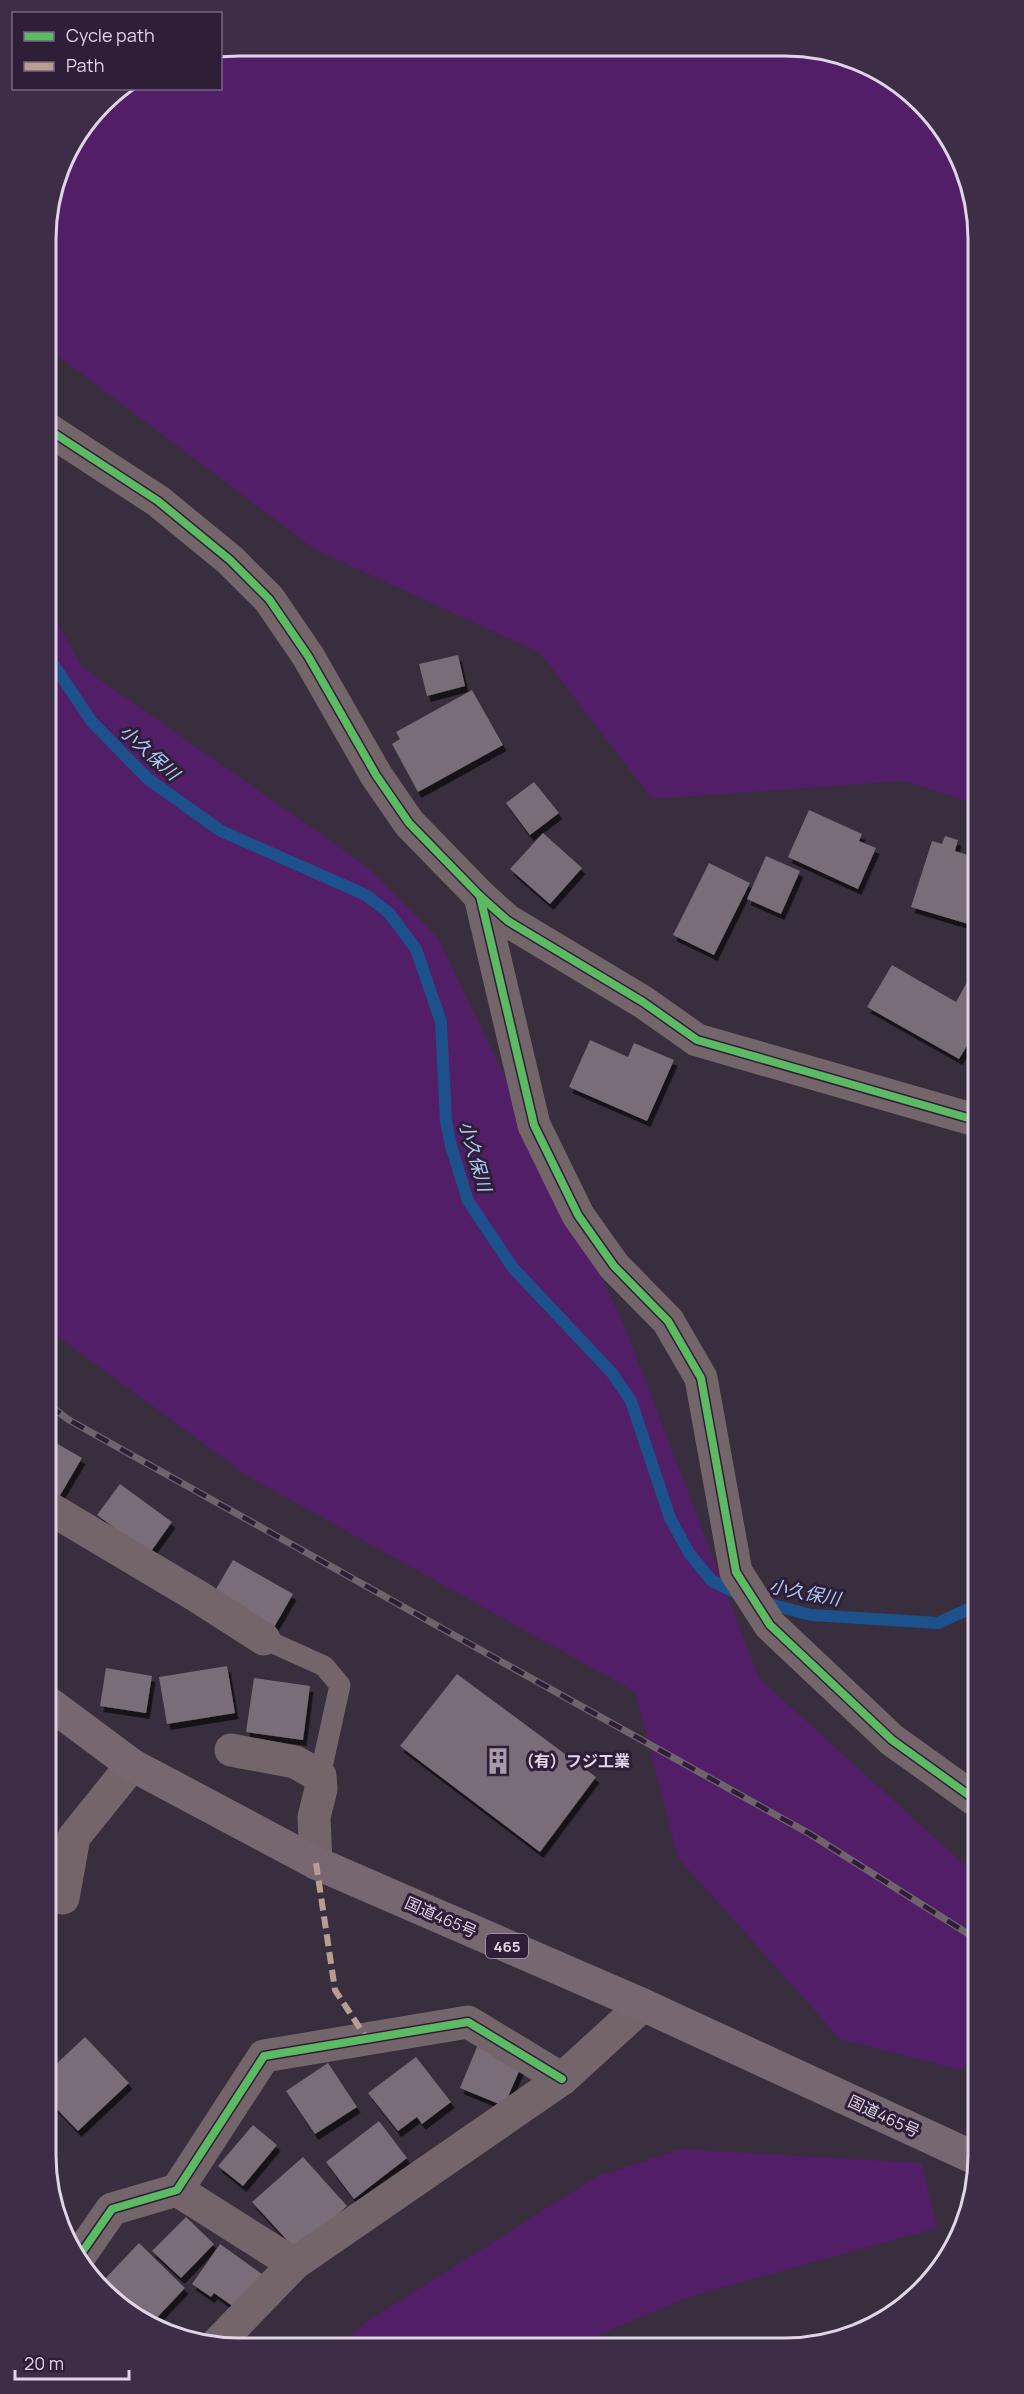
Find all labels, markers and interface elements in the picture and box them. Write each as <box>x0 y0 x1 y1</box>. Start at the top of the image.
legend <box>12 12 222 90</box>
text: Cycle path <box>66 23 155 47</box>
text: Path <box>66 53 104 77</box>
water label: 小久保川 <box>115 719 186 786</box>
water label: 小久保川 <box>455 1118 498 1196</box>
water label: 小久保川 <box>767 1573 845 1611</box>
building icon: （有）フジ工業 <box>483 1746 513 1776</box>
place label: （有）フジ工業 <box>518 1750 630 1772</box>
street label: 国道465号 <box>402 1891 480 1943</box>
road number: 465 <box>486 1934 528 1958</box>
street label: 国道465号 <box>845 2090 923 2142</box>
scale bar <box>15 2343 129 2381</box>
text: 20 m <box>24 2351 64 2375</box>

